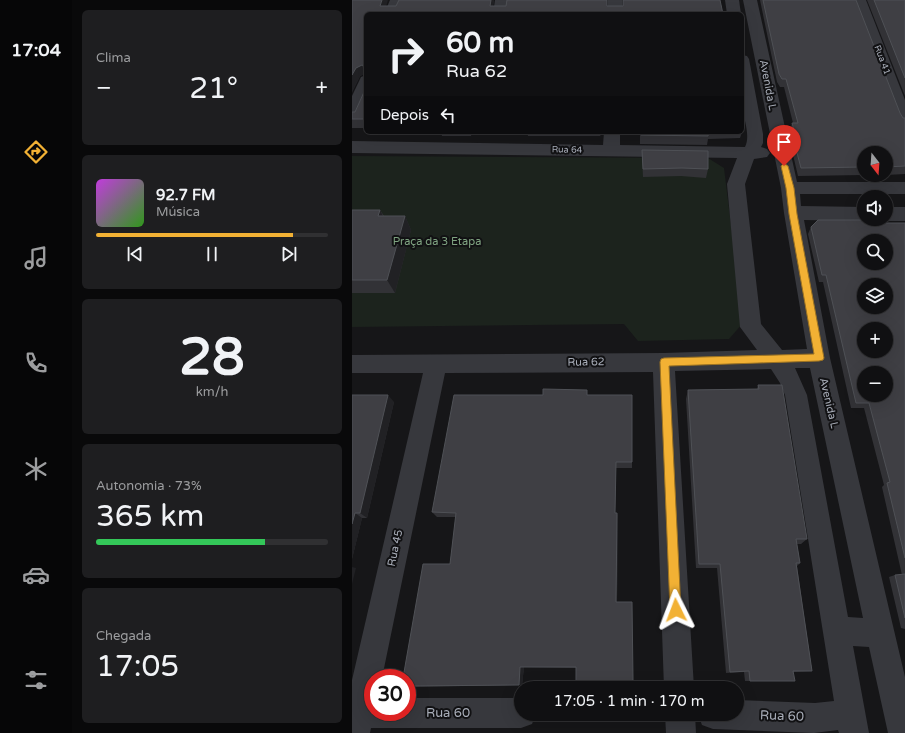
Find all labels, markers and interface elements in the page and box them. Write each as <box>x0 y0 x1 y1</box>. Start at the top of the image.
text: 60 m <box>446 26 514 60</box>
icon: right <box>380 28 432 80</box>
text: 17:04 <box>11 39 61 61</box>
street label: Rua 41 <box>871 44 893 76</box>
text: Clima <box>96 50 131 66</box>
street label: Avenida L <box>757 58 779 112</box>
text: Rua 62 <box>446 60 507 82</box>
text: 21° <box>189 70 238 107</box>
text: − <box>96 75 112 101</box>
text: + <box>316 75 328 101</box>
icon: left <box>437 104 459 126</box>
text: Depois <box>380 106 429 124</box>
pin <box>767 125 801 166</box>
icon: arrive <box>773 131 795 153</box>
icon: directions <box>22 138 50 166</box>
street label: Rua 64 <box>552 144 583 156</box>
north arrow <box>857 146 893 182</box>
map controls <box>857 146 893 402</box>
text: 92.7 FM <box>156 186 216 204</box>
button: sound <box>857 190 893 226</box>
text: Música <box>156 204 200 220</box>
button: search <box>857 234 893 270</box>
park label: Praça da 3 Etapa <box>393 235 481 248</box>
icon: previous <box>124 243 146 265</box>
icon: pause <box>201 243 223 265</box>
icon: next <box>278 243 300 265</box>
icon: music <box>22 244 50 272</box>
button: layers <box>857 278 893 314</box>
button: + <box>857 322 893 358</box>
text: 28 <box>179 326 245 389</box>
icon: phone <box>22 349 50 377</box>
street label: Rua 62 <box>567 355 605 369</box>
button: − <box>857 366 893 402</box>
street label: Avenida L <box>817 376 841 430</box>
text: km/h <box>196 384 228 400</box>
icon: climate <box>22 455 50 483</box>
text: Autonomia · 73% <box>96 478 202 494</box>
text: 365 km <box>96 498 204 535</box>
street label: Rua 45 <box>385 528 405 568</box>
icon: car <box>22 561 50 589</box>
position arrow <box>655 589 697 631</box>
text: Chegada <box>96 628 151 644</box>
text: 17:05 <box>96 648 179 685</box>
icon: filters <box>22 666 50 694</box>
speed limit sign: 30 <box>364 669 416 721</box>
text: 17:05 · 1 min · 170 m <box>554 692 704 710</box>
street label: Rua 60 <box>426 705 470 721</box>
street label: Rua 60 <box>760 707 804 725</box>

